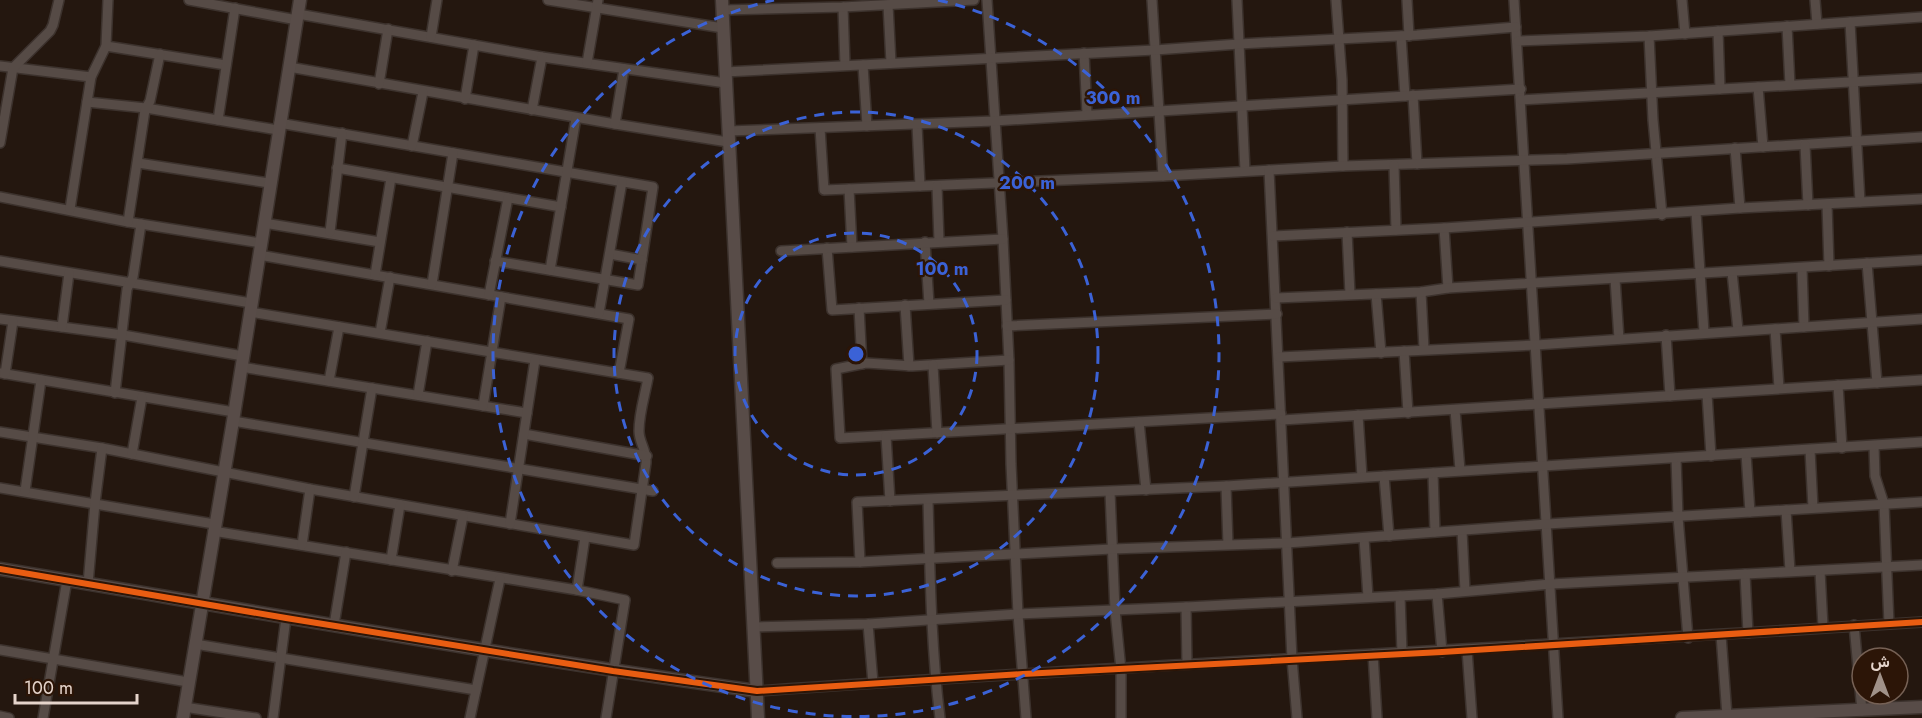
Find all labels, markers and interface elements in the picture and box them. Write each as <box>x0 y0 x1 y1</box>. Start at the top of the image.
text: 300 m <box>1085 85 1141 111</box>
text: 200 m <box>999 170 1055 196</box>
text: 100 m <box>915 256 969 282</box>
centre of rings <box>846 344 866 364</box>
north arrow <box>1850 646 1910 706</box>
text: ش <box>1870 650 1890 673</box>
scale bar <box>15 667 136 705</box>
text: 100 m <box>24 675 73 701</box>

